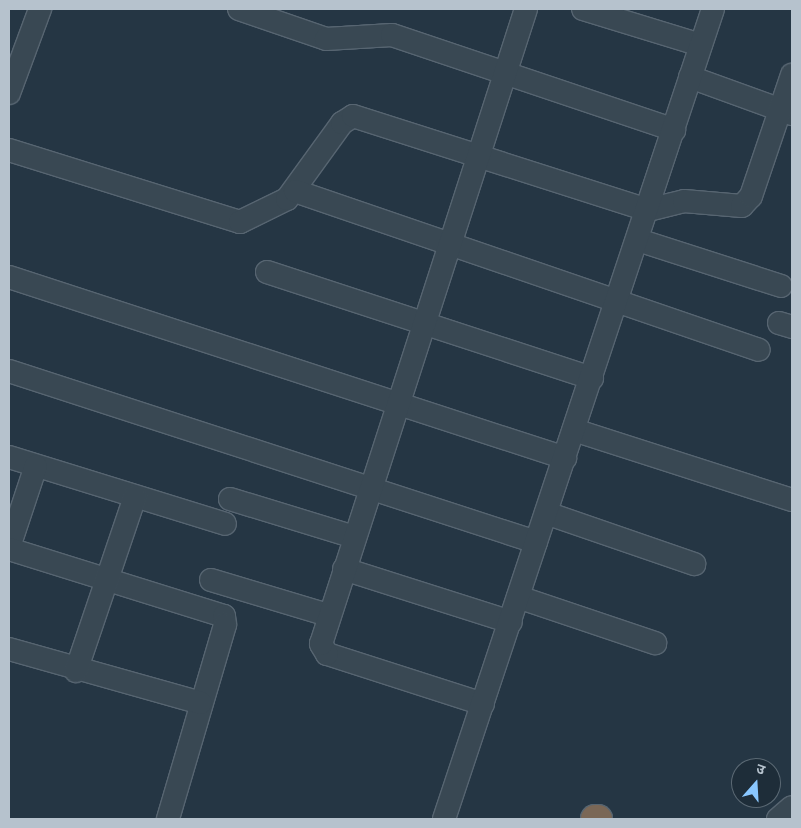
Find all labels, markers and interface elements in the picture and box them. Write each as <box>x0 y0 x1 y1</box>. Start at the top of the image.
north arrow <box>731 758 781 808</box>
text: उ <box>754 759 768 780</box>

